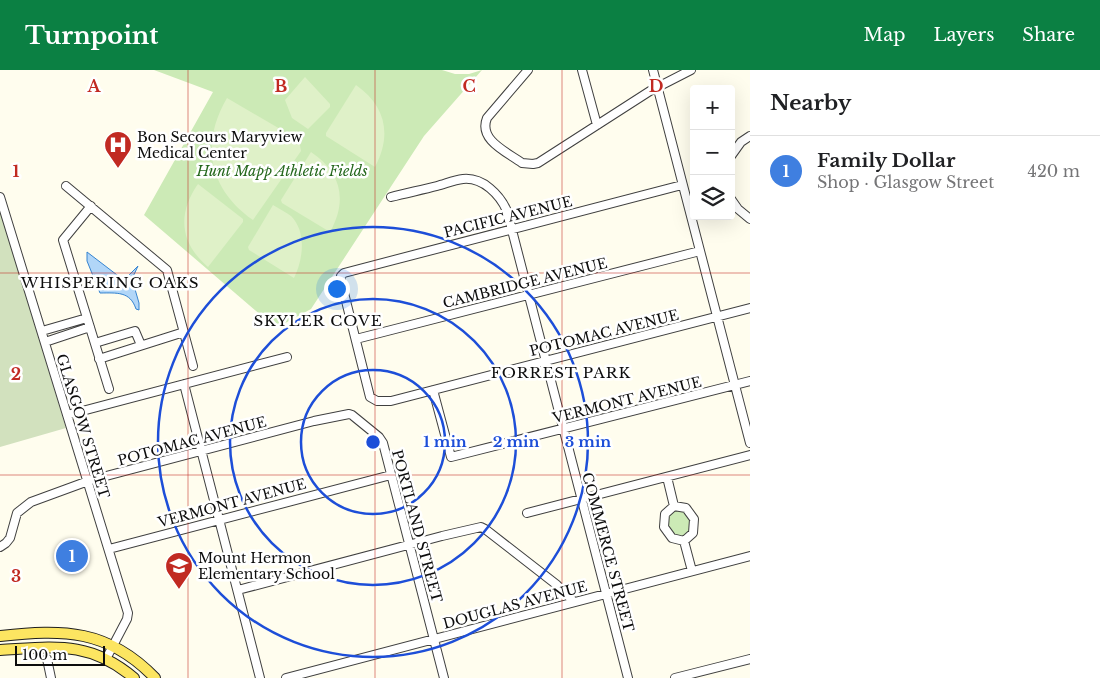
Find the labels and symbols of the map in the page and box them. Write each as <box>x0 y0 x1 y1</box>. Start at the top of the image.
text: A <box>87 76 102 96</box>
text: B <box>275 76 288 96</box>
text: C <box>462 76 476 96</box>
text: D <box>649 76 663 96</box>
place label: Bon Secours Maryview Medical Center <box>137 128 302 162</box>
hospital icon: Bon Secours Maryview Medical Center <box>103 130 133 169</box>
text: 1 <box>13 161 20 181</box>
park label: Hunt Mapp Athletic Fields <box>195 162 368 180</box>
street label: PACIFIC AVENUE <box>442 192 574 242</box>
street label: CAMBRIDGE AVENUE <box>441 254 609 312</box>
district label: WHISPERING OAKS <box>20 273 199 292</box>
your location <box>324 276 350 302</box>
street label: POTOMAC AVENUE <box>528 306 680 360</box>
district label: SKYLER COVE <box>253 311 383 330</box>
street label: GLASGOW STREET <box>52 352 114 500</box>
district label: FORREST PARK <box>491 363 631 382</box>
text: 2 <box>11 364 21 384</box>
street label: VERMONT AVENUE <box>550 373 703 427</box>
street label: POTOMAC AVENUE <box>116 412 268 470</box>
text: 1 min <box>423 432 467 451</box>
text: 2 min <box>493 432 539 451</box>
text: 3 min <box>565 432 611 451</box>
centre of rings <box>364 433 382 451</box>
street label: PORTLAND STREET <box>388 448 446 604</box>
street label: COMMERCE STREET <box>578 470 638 634</box>
street label: VERMONT AVENUE <box>155 475 308 532</box>
pin: 1 <box>56 537 88 575</box>
place label: Mount Hermon Elementary School <box>198 549 335 583</box>
school or university icon: Mount Hermon Elementary School <box>164 551 194 590</box>
text: 3 <box>11 566 21 586</box>
street label: DOUGLAS AVENUE <box>441 577 589 633</box>
scale bar <box>15 643 105 666</box>

